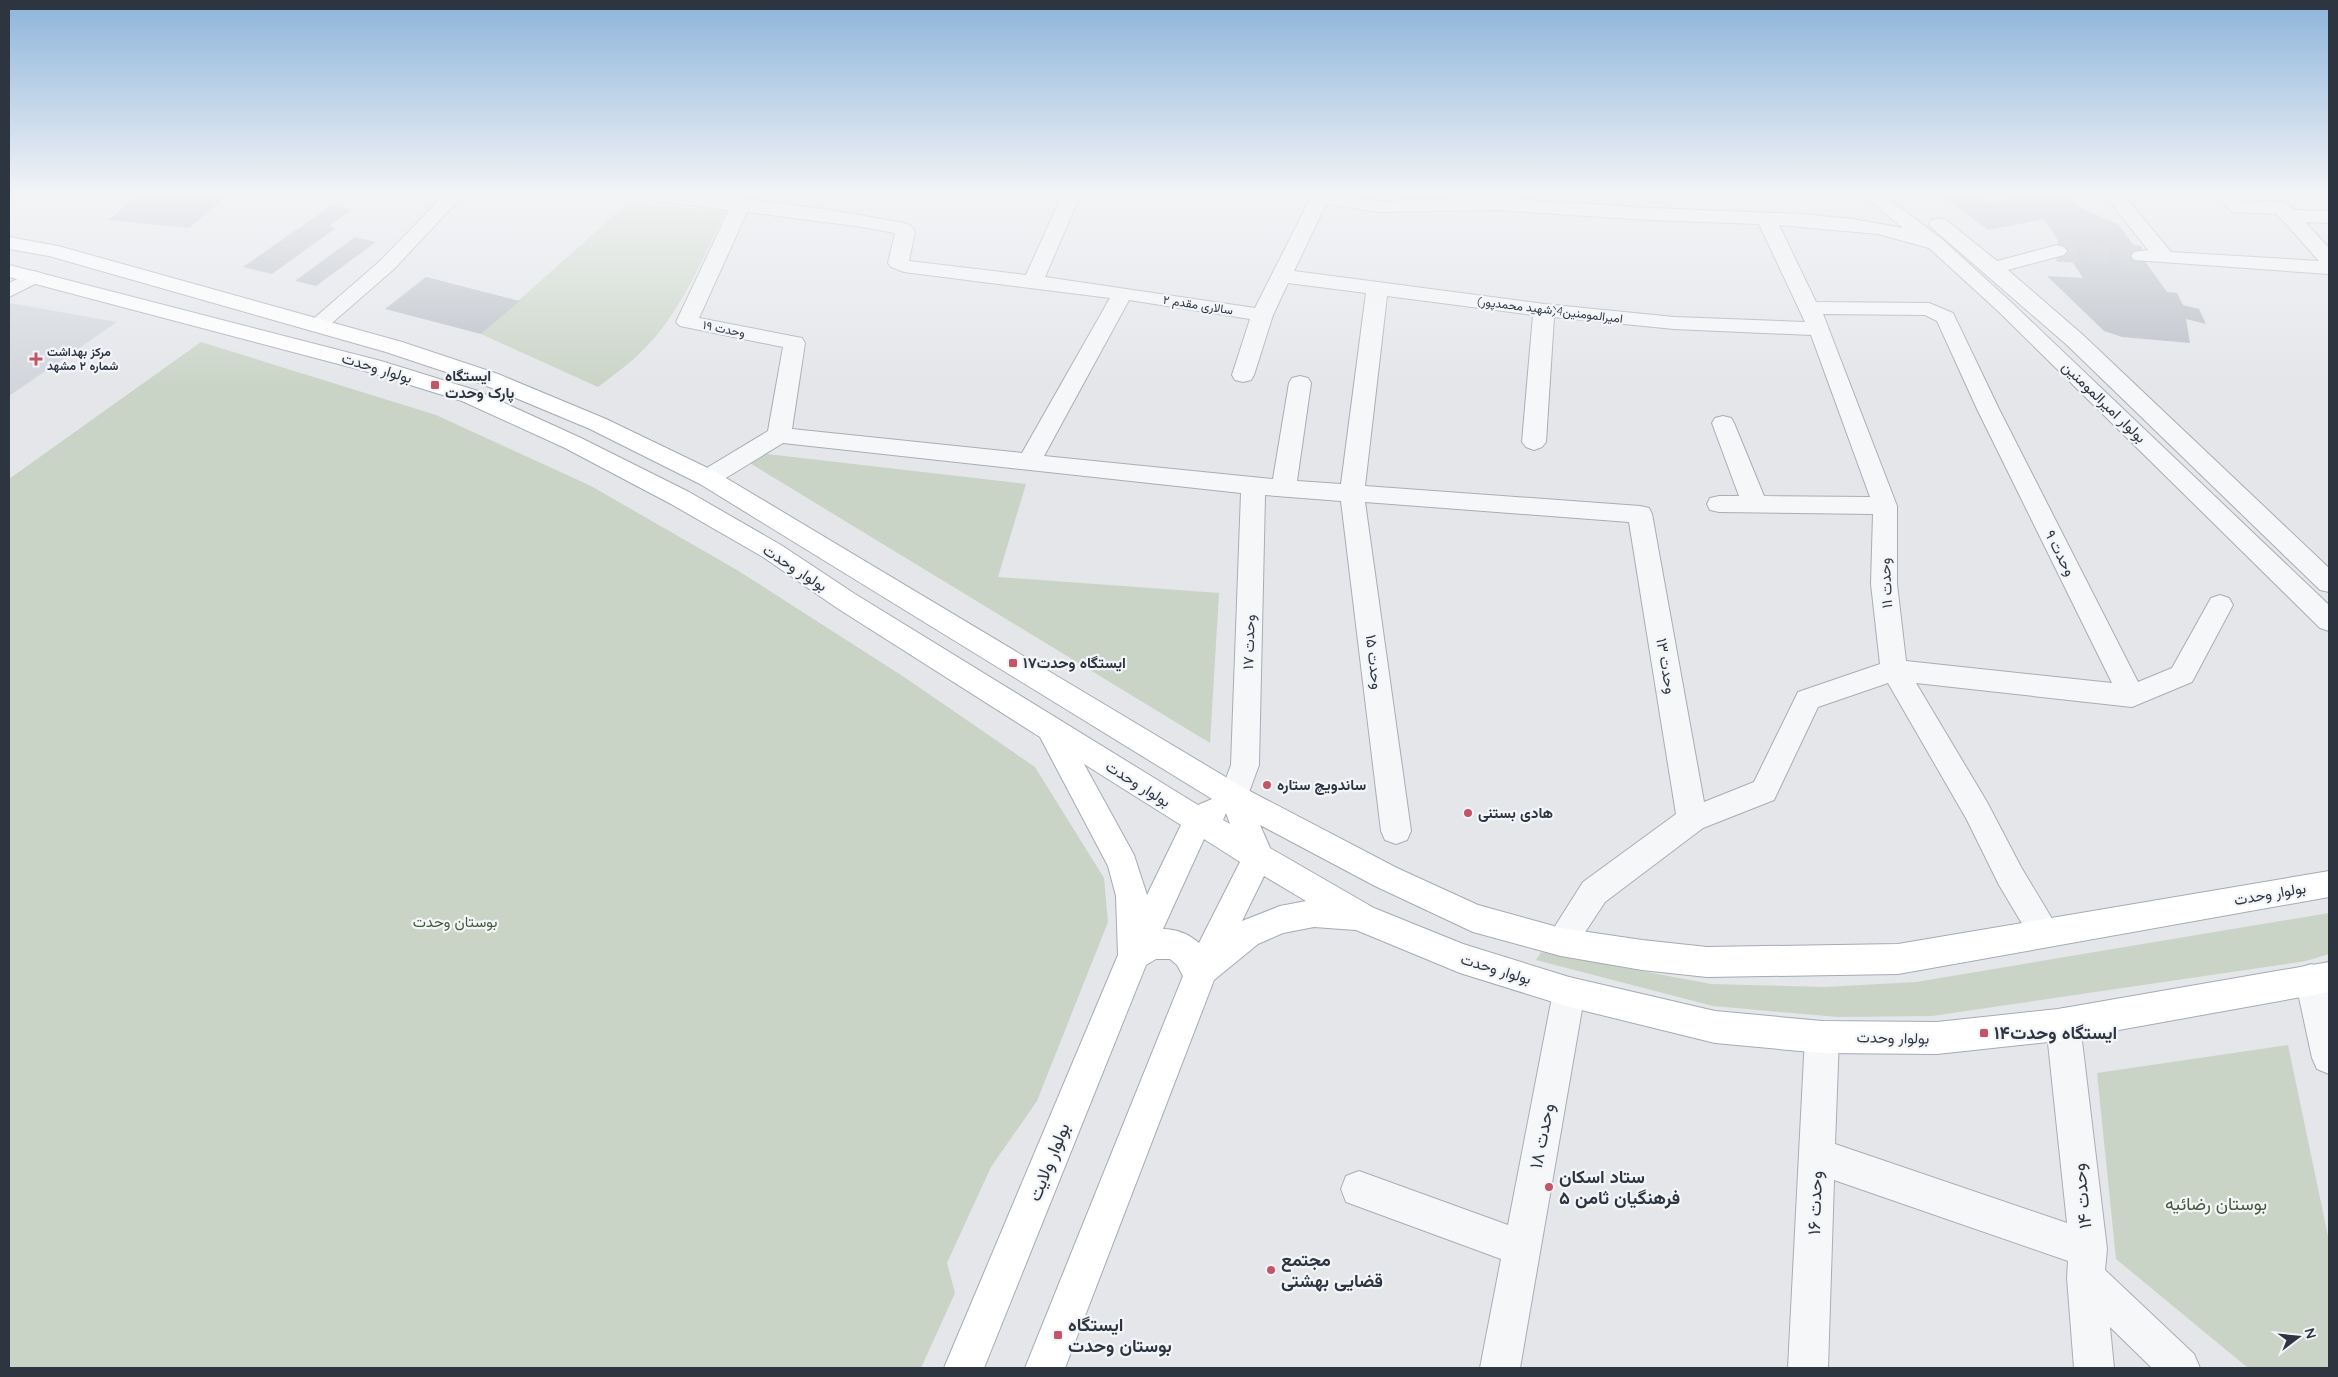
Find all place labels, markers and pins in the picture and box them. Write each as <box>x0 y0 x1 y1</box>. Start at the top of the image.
place label: مرکز بهداشت شماره ۲ مشهد <box>47 344 119 374</box>
marker: مرکز بهداشت شماره ۲ مشهد <box>29 352 43 366</box>
place label: ایستگاه پارک وحدت <box>445 366 515 403</box>
marker: ایستگاه پارک وحدت <box>429 379 441 391</box>
place label: ایستگاه وحدت۱۷ <box>1023 653 1126 672</box>
marker: ایستگاه وحدت۱۷ <box>1007 657 1019 669</box>
place label: ساندویچ ستاره <box>1277 775 1366 795</box>
marker: ساندویچ ستاره <box>1261 779 1273 791</box>
place label: هادی بستنی <box>1478 803 1553 822</box>
marker: هادی بستنی <box>1462 807 1474 819</box>
place label: ایستگاه وحدت۱۴ <box>1994 1021 2117 1044</box>
marker: ایستگاه وحدت۱۴ <box>1978 1027 1990 1039</box>
place label: ستاد اسکان فرهنگیان ثامن ۵ <box>1559 1165 1680 1209</box>
marker: ستاد اسکان فرهنگیان ثامن ۵ <box>1543 1181 1555 1193</box>
place label: مجتمع قضایی بهشتی <box>1281 1248 1383 1292</box>
marker: مجتمع قضایی بهشتی <box>1265 1264 1277 1276</box>
place label: ایستگاه بوستان وحدت <box>1068 1313 1172 1357</box>
marker: ایستگاه بوستان وحدت <box>1052 1329 1064 1341</box>

